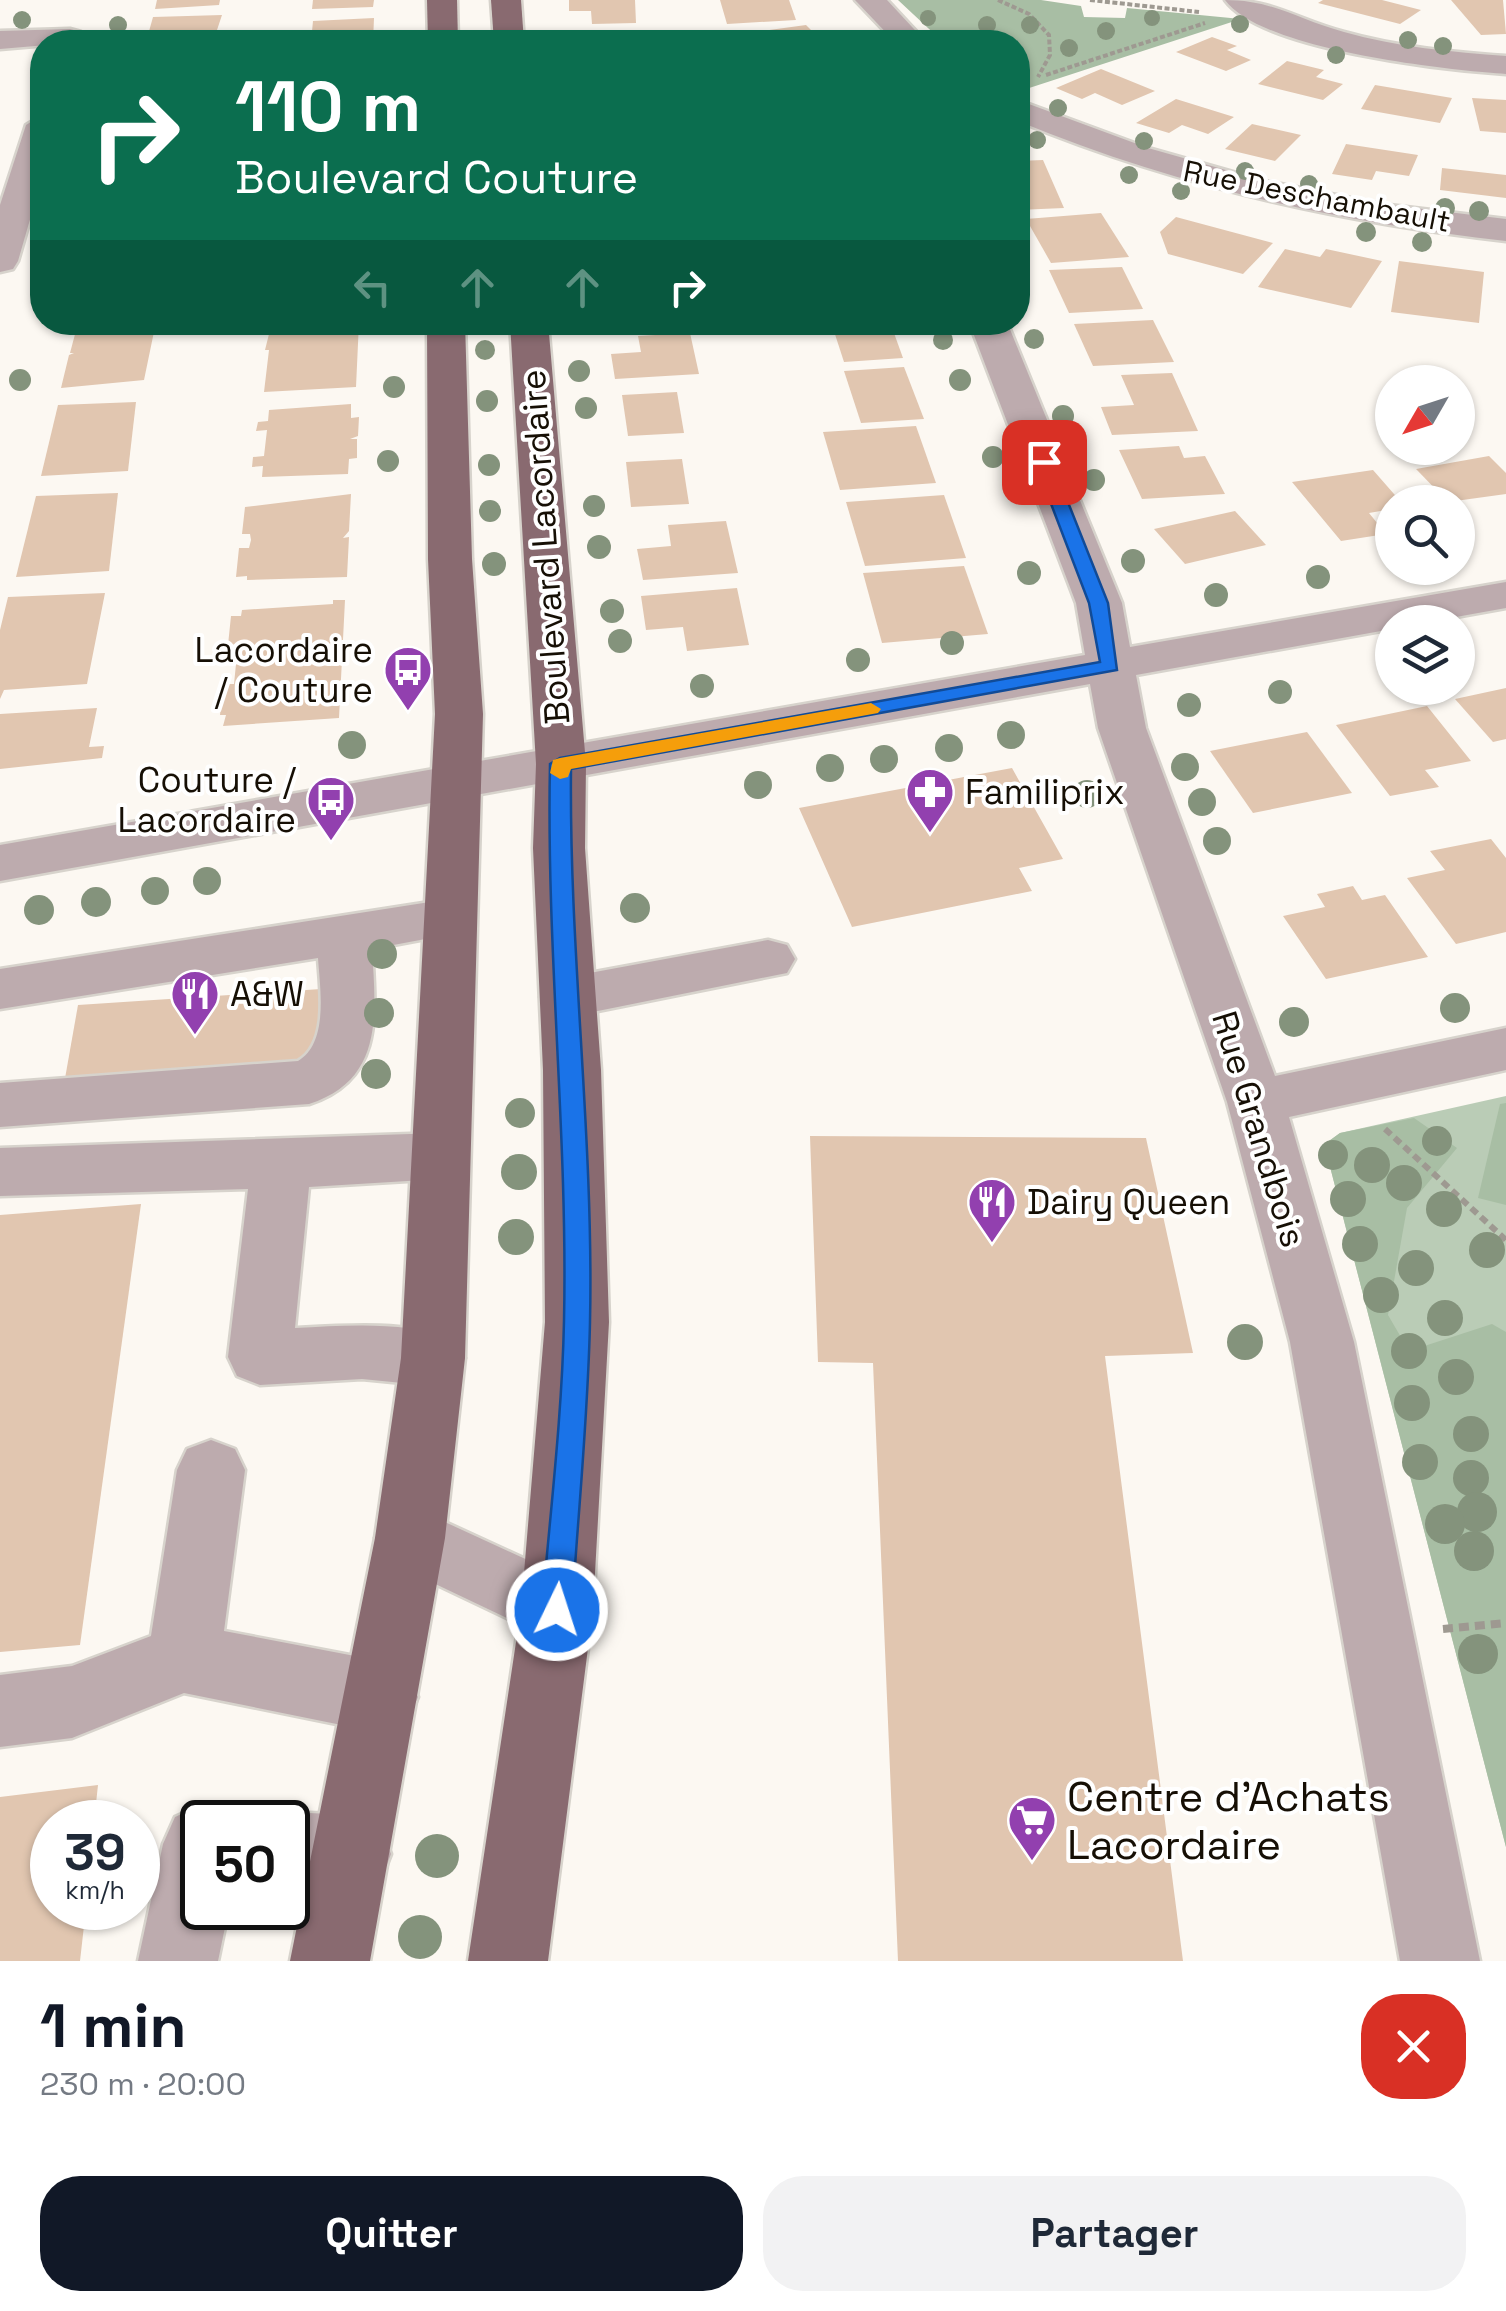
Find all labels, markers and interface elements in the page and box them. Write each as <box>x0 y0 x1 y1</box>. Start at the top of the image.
text: 110 m <box>235 62 421 151</box>
icon: right <box>70 70 200 200</box>
text: Boulevard Couture <box>235 149 638 206</box>
street label: Rue Deschambault <box>1180 151 1454 241</box>
icon: left <box>345 260 400 315</box>
icon: ahead <box>450 260 505 315</box>
icon: ahead <box>555 260 610 315</box>
icon: right <box>660 260 715 315</box>
north arrow <box>1375 365 1475 465</box>
map controls <box>1375 365 1475 705</box>
street label: Boulevard Lacordaire <box>511 368 579 726</box>
pin <box>1002 420 1087 505</box>
icon: arrive <box>1017 435 1072 490</box>
button: search <box>1375 485 1475 585</box>
button: layers <box>1375 605 1475 705</box>
place label: Lacordaire / Couture <box>195 628 373 712</box>
bus stop icon: Lacordaire / Couture <box>382 644 434 712</box>
place label: Couture / Lacordaire <box>118 758 297 842</box>
pharmacy icon: Familiprix <box>904 766 956 834</box>
place label: Familiprix <box>965 770 1125 814</box>
bus stop icon: Couture / Lacordaire <box>305 774 357 842</box>
restaurant icon: A&W <box>169 968 221 1036</box>
place label: A&W <box>230 972 304 1016</box>
street label: Rue Grandbois <box>1202 1006 1316 1252</box>
restaurant icon: Dairy Queen <box>966 1176 1018 1244</box>
place label: Dairy Queen <box>1027 1180 1230 1224</box>
position arrow <box>505 1558 609 1662</box>
place label: Centre d'Achats Lacordaire <box>1067 1770 1390 1871</box>
supermarket icon: Centre d'Achats Lacordaire <box>1006 1794 1058 1862</box>
speed limit sign: 50 <box>180 1800 310 1930</box>
text: 39 <box>64 1821 126 1885</box>
text: km/h <box>65 1874 125 1906</box>
text: 1 min <box>40 1988 187 2065</box>
button: close <box>1361 1994 1466 2099</box>
text: 230 m · 20:00 <box>40 2064 246 2104</box>
button: Quitter <box>40 2176 743 2291</box>
button: Partager <box>763 2176 1466 2291</box>

